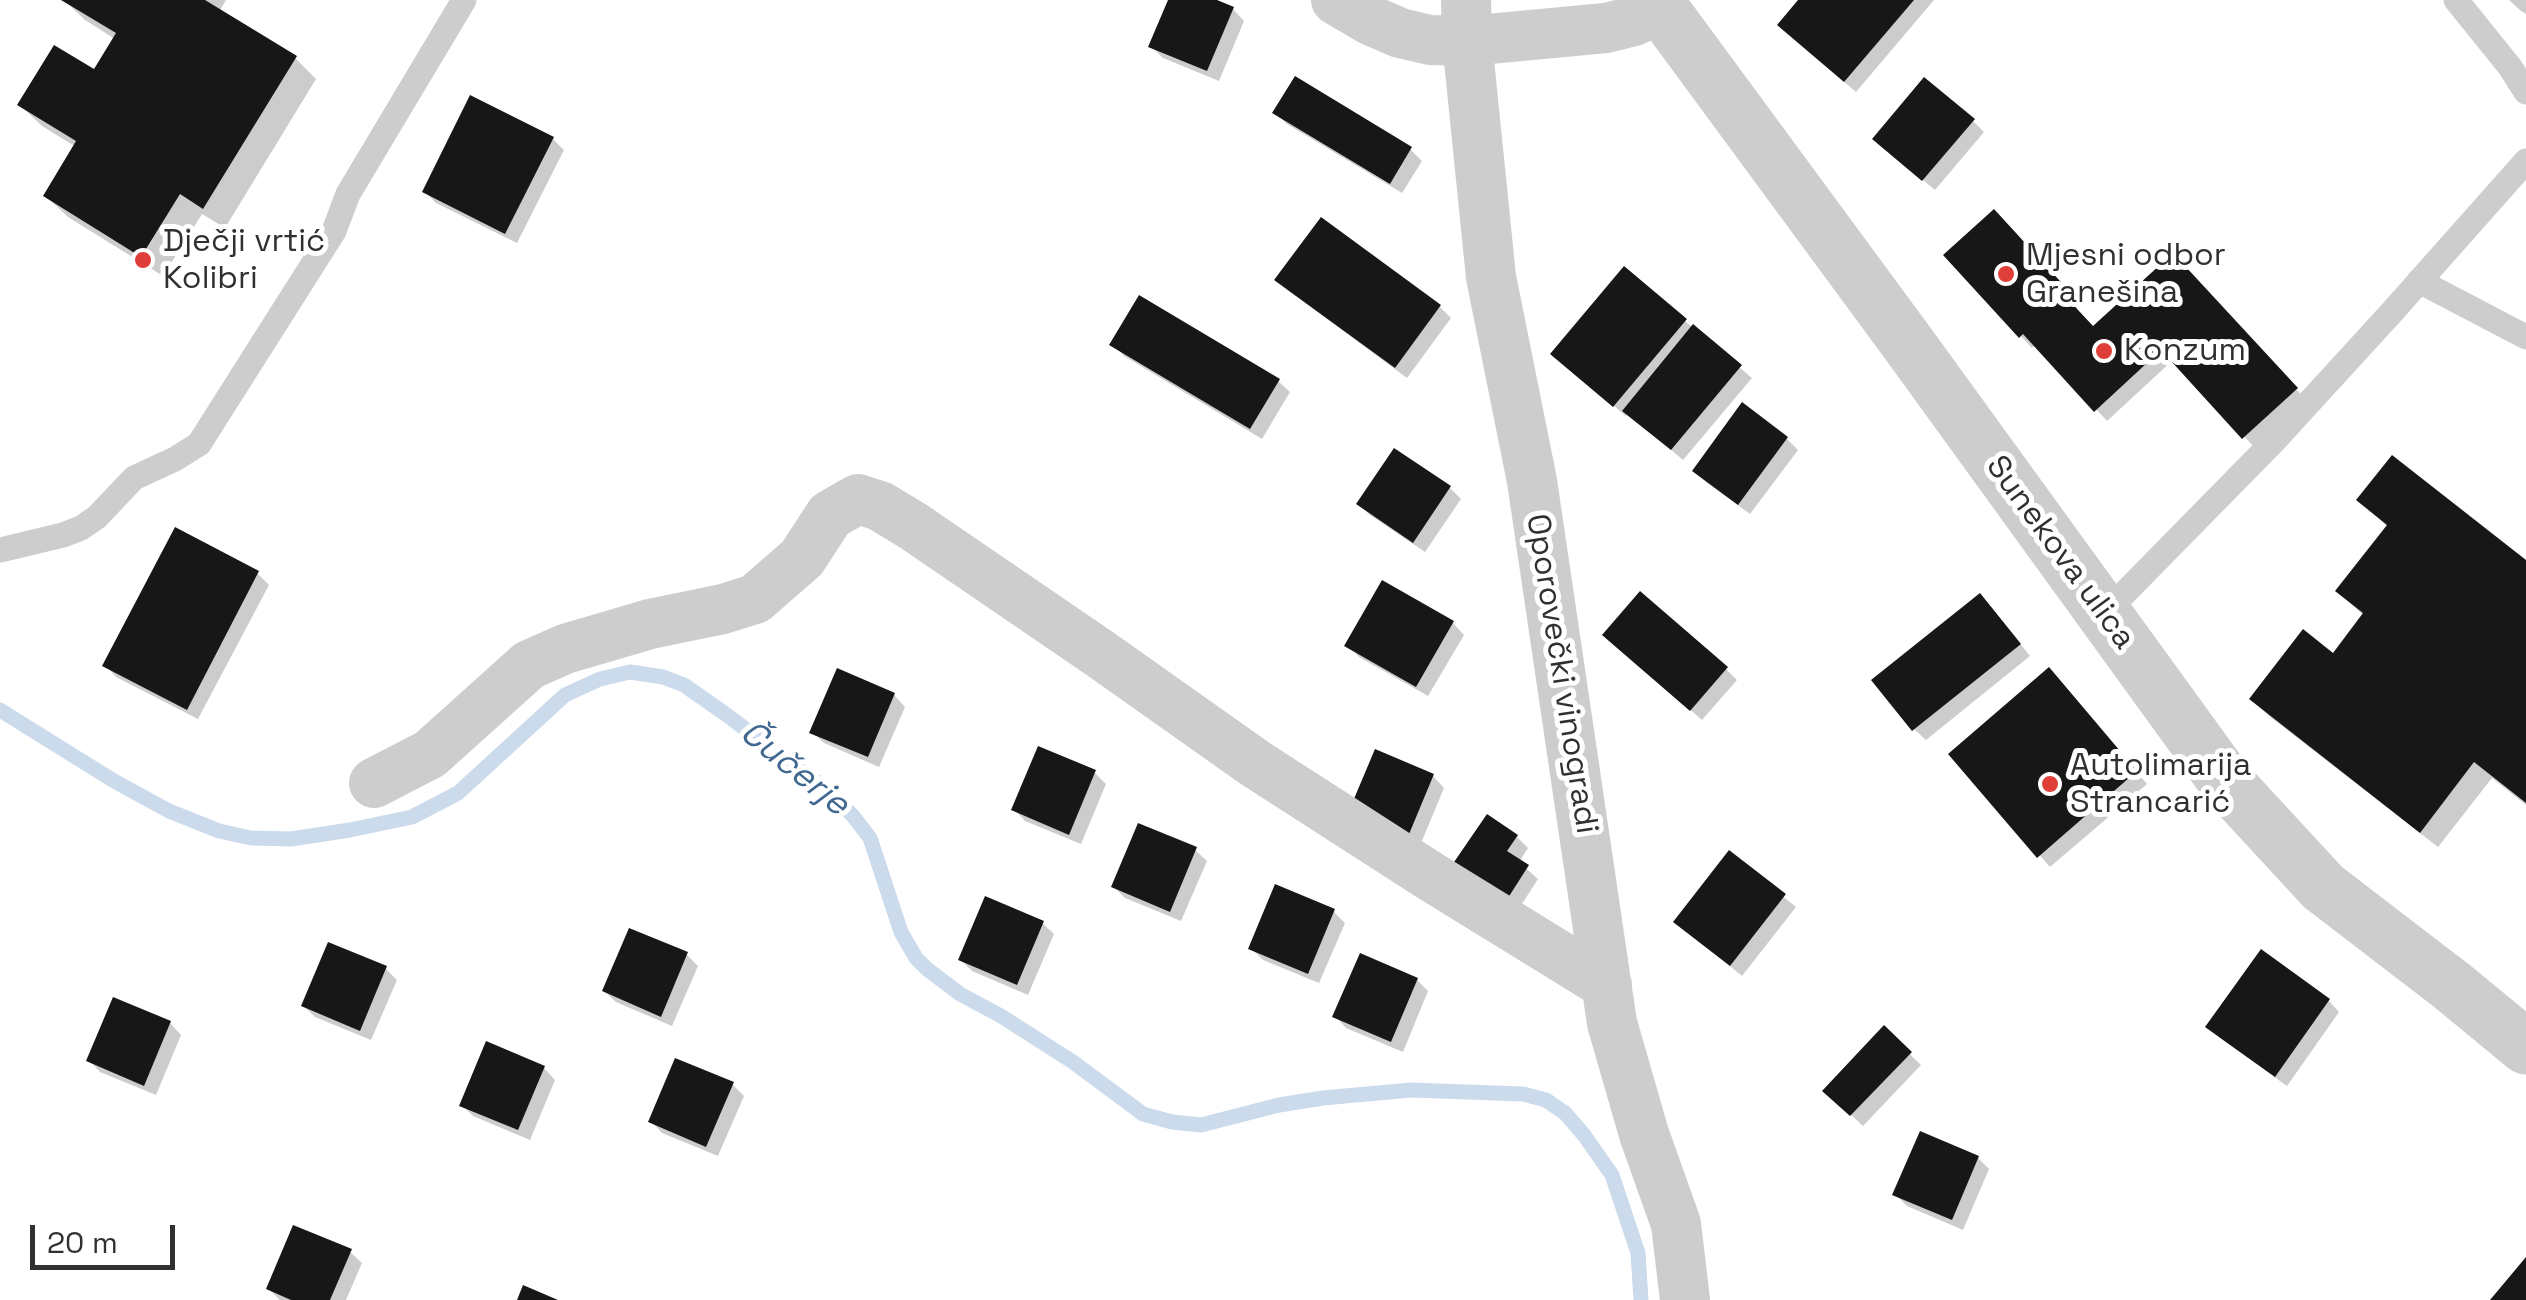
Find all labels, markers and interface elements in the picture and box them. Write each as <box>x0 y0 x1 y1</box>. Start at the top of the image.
place label: Dječji vrtić Kolibri <box>163 223 325 298</box>
place label: Mjesni odbor Granešina <box>2026 237 2226 312</box>
marker: Dječji vrtić Kolibri <box>132 249 154 271</box>
marker: Mjesni odbor Granešina <box>1995 263 2017 285</box>
place label: Konzum <box>2124 332 2246 370</box>
marker: Konzum <box>2093 340 2115 362</box>
street label: Sunekova ulica <box>1977 449 2143 657</box>
street label: Oporovečki vinogradi <box>1517 511 1605 837</box>
water label: Čučerje <box>731 712 857 826</box>
place label: Autolimarija Strancarić <box>2070 747 2251 822</box>
marker: Autolimarija Strancarić <box>2039 773 2061 795</box>
scale bar <box>35 1205 180 1267</box>
text: 20 m <box>47 1223 118 1262</box>

